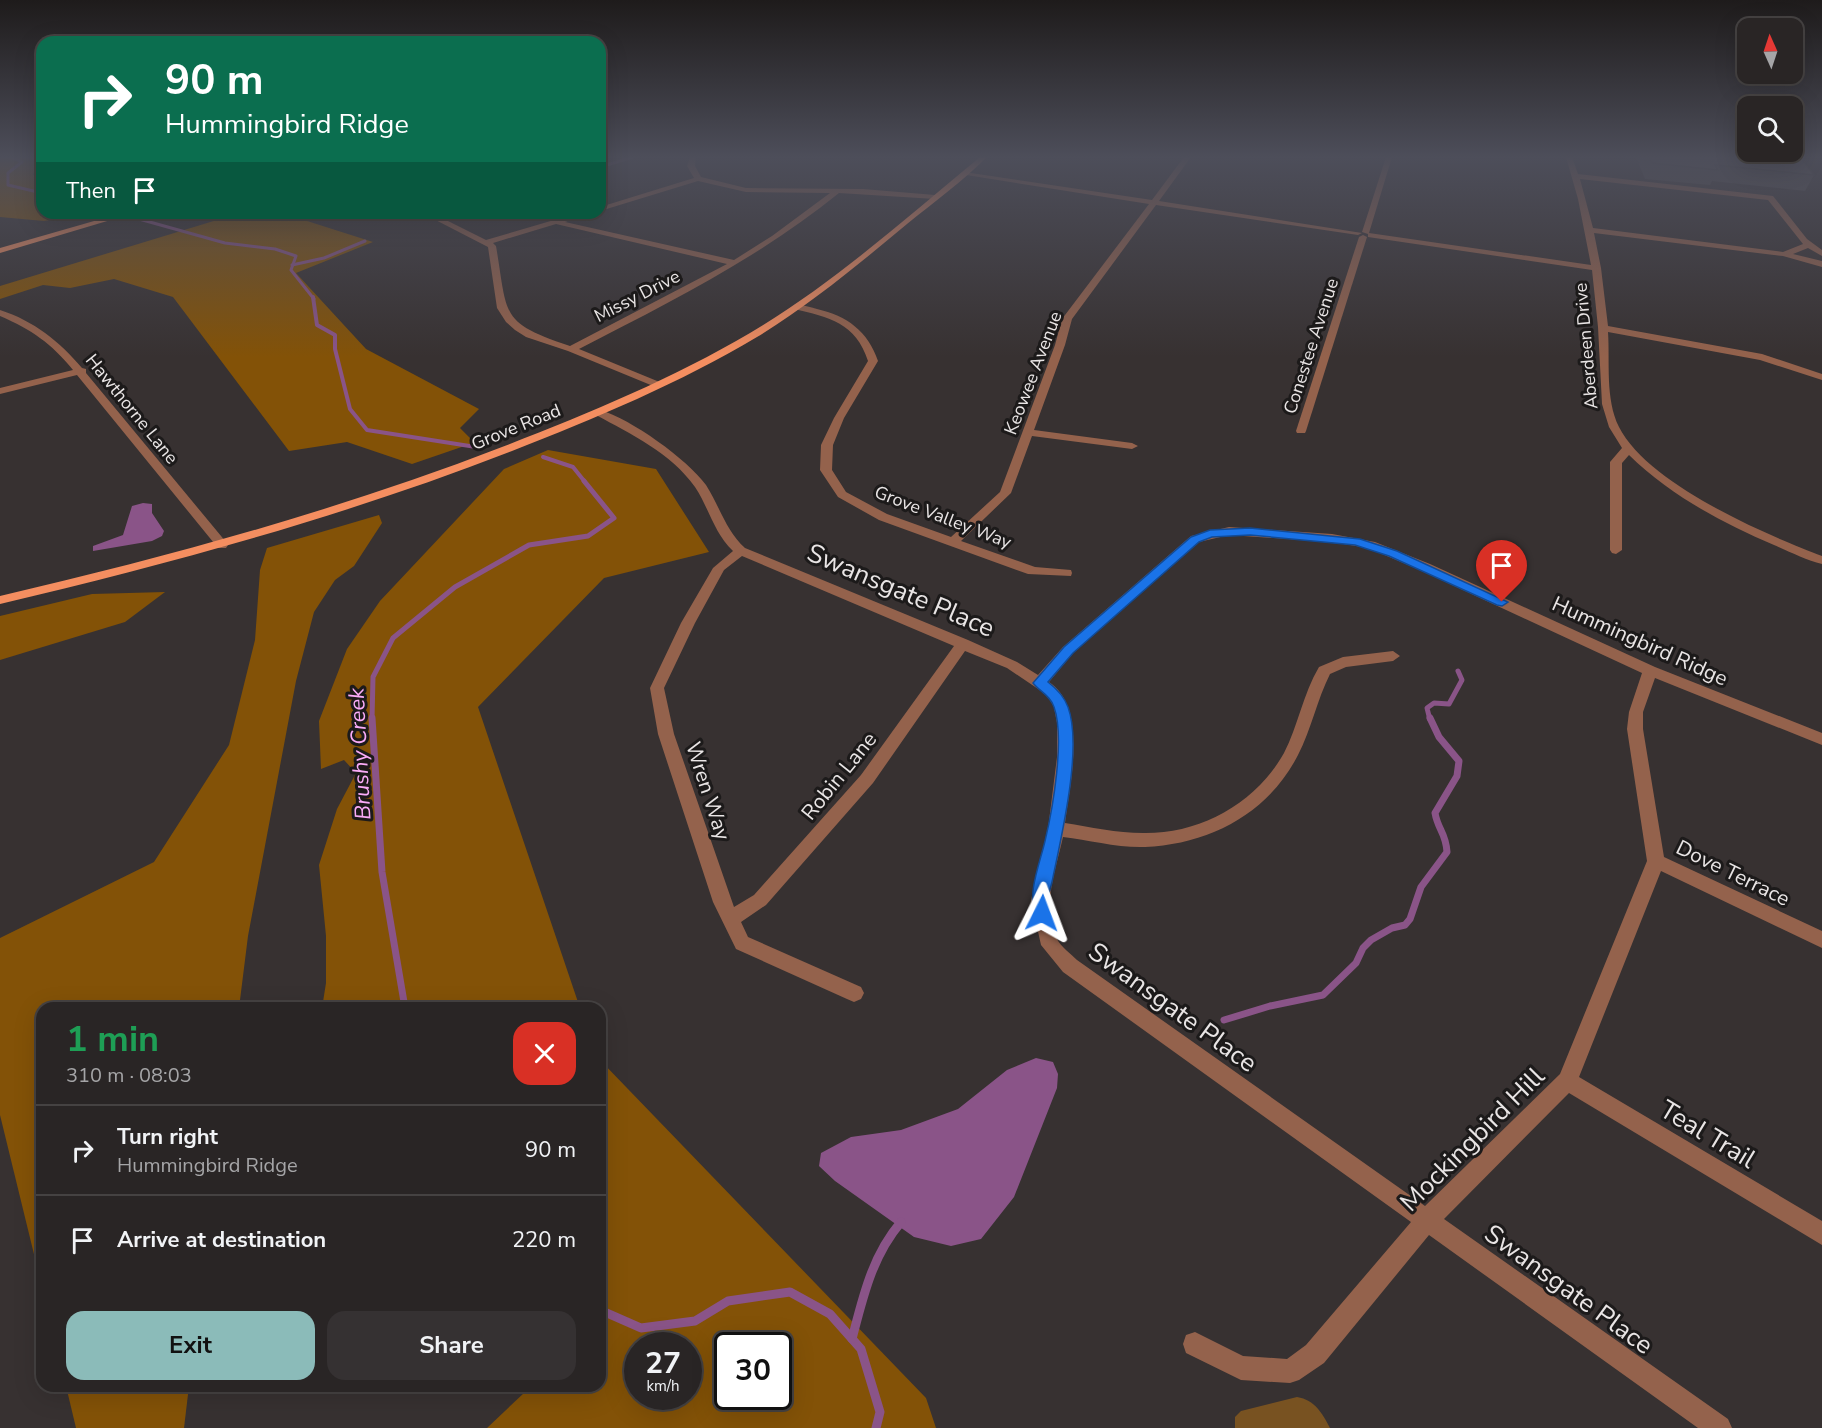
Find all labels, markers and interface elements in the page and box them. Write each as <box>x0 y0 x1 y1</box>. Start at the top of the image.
north arrow <box>1737 18 1803 84</box>
map controls <box>1737 18 1803 162</box>
text: 90 m <box>165 52 264 109</box>
icon: right <box>66 60 144 138</box>
button: search <box>1737 96 1803 162</box>
text: Hummingbird Ridge <box>165 106 409 143</box>
icon: arrive <box>128 174 161 207</box>
text: Then <box>66 176 116 206</box>
street label: Missy Drive <box>590 264 684 328</box>
street label: Conestee Avenue <box>1278 275 1344 417</box>
street label: Aberdeen Drive <box>1569 282 1603 410</box>
street label: Keowee Avenue <box>998 308 1068 438</box>
street label: Hawthorne Lane <box>80 349 184 469</box>
street label: Grove Road <box>468 398 564 456</box>
street label: Grove Valley Way <box>871 480 1016 554</box>
street label: Swansgate Place <box>802 535 1000 646</box>
pin <box>1476 540 1527 602</box>
icon: arrive <box>1485 549 1518 582</box>
street label: Hummingbird Ridge <box>1548 590 1732 692</box>
water label: Brushy Creek <box>342 686 378 821</box>
street label: Robin Lane <box>795 726 883 826</box>
street label: Wren Way <box>679 738 737 844</box>
street label: Dove Terrace <box>1671 833 1795 913</box>
position arrow <box>1010 881 1074 945</box>
street label: Swansgate Place <box>1081 934 1264 1080</box>
text: 1 min <box>66 1015 159 1064</box>
button: close <box>513 1022 576 1085</box>
street label: Mockingbird Hill <box>1392 1059 1553 1219</box>
text: 310 m · 08:03 <box>66 1062 192 1089</box>
street label: Teal Trail <box>1653 1092 1762 1177</box>
text: Turn right <box>117 1122 218 1152</box>
icon: right <box>66 1134 99 1167</box>
text: 90 m <box>525 1135 576 1165</box>
text: Hummingbird Ridge <box>117 1152 298 1179</box>
street label: Swansgate Place <box>1477 1216 1660 1362</box>
icon: arrive <box>66 1224 99 1257</box>
text: Arrive at destination <box>117 1225 326 1255</box>
text: 220 m <box>512 1225 576 1255</box>
button: Exit <box>66 1311 315 1380</box>
button: Share <box>327 1311 576 1380</box>
speed limit sign: 30 <box>714 1332 792 1410</box>
text: 27 <box>645 1343 681 1384</box>
text: km/h <box>646 1376 680 1396</box>

